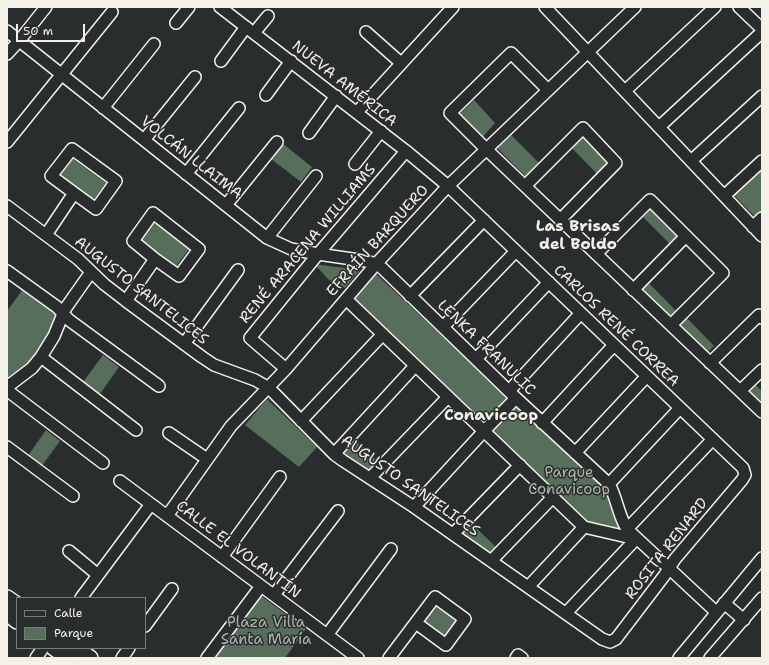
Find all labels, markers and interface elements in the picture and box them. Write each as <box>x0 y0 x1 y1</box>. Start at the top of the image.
scale bar <box>18 16 87 42</box>
text: 50 m <box>23 23 53 39</box>
street label: NUEVA AMÉRICA <box>288 37 400 131</box>
street label: VOLCÁN LLAIMA <box>137 113 245 203</box>
street label: RENÉ ARACENA WILLIAMS <box>236 161 380 327</box>
street label: EFRAÍN BARQUERO <box>323 181 433 301</box>
district label: Las Brisas del Boldo <box>536 217 620 255</box>
street label: AUGUSTO SANTELICES <box>71 233 211 349</box>
street label: CARLOS RENÉ CORREA <box>549 261 683 391</box>
street label: LENKA FRANULIC <box>433 297 539 399</box>
district label: Conavicoop <box>444 406 538 426</box>
street label: AUGUSTO SANTELICES <box>337 431 483 541</box>
park label: Parque Conavicoop <box>528 464 610 499</box>
street label: ROSITA RENARD <box>622 495 712 603</box>
street label: CALLE EL VOLANTÍN <box>172 497 304 603</box>
legend <box>16 597 146 649</box>
text: Calle <box>54 605 83 621</box>
park label: Plaza Villa Santa María <box>221 614 311 649</box>
text: Parque <box>54 625 93 641</box>

